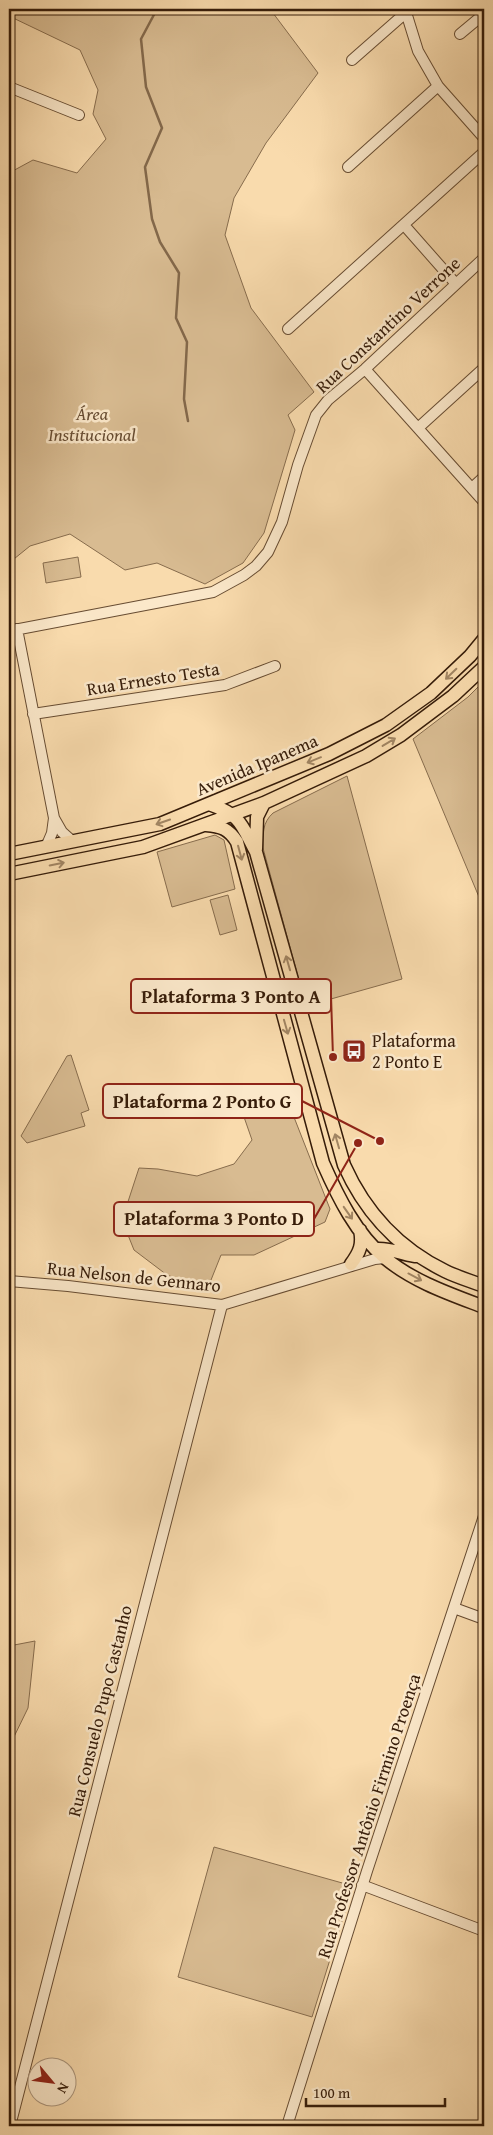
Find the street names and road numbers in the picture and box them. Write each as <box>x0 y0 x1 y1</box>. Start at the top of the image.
street label: Rua Constantino Verrone <box>309 250 466 399</box>
street label: Rua Ernesto Testa <box>85 655 222 702</box>
street label: Avenida Ipanema <box>192 727 322 802</box>
street label: Rua Nelson de Gennaro <box>46 1254 222 1299</box>
street label: Rua Consuelo Pupo Castanho <box>60 1602 139 1819</box>
street label: Rua Professor Antônio Firmino Proença <box>310 1670 428 1962</box>

